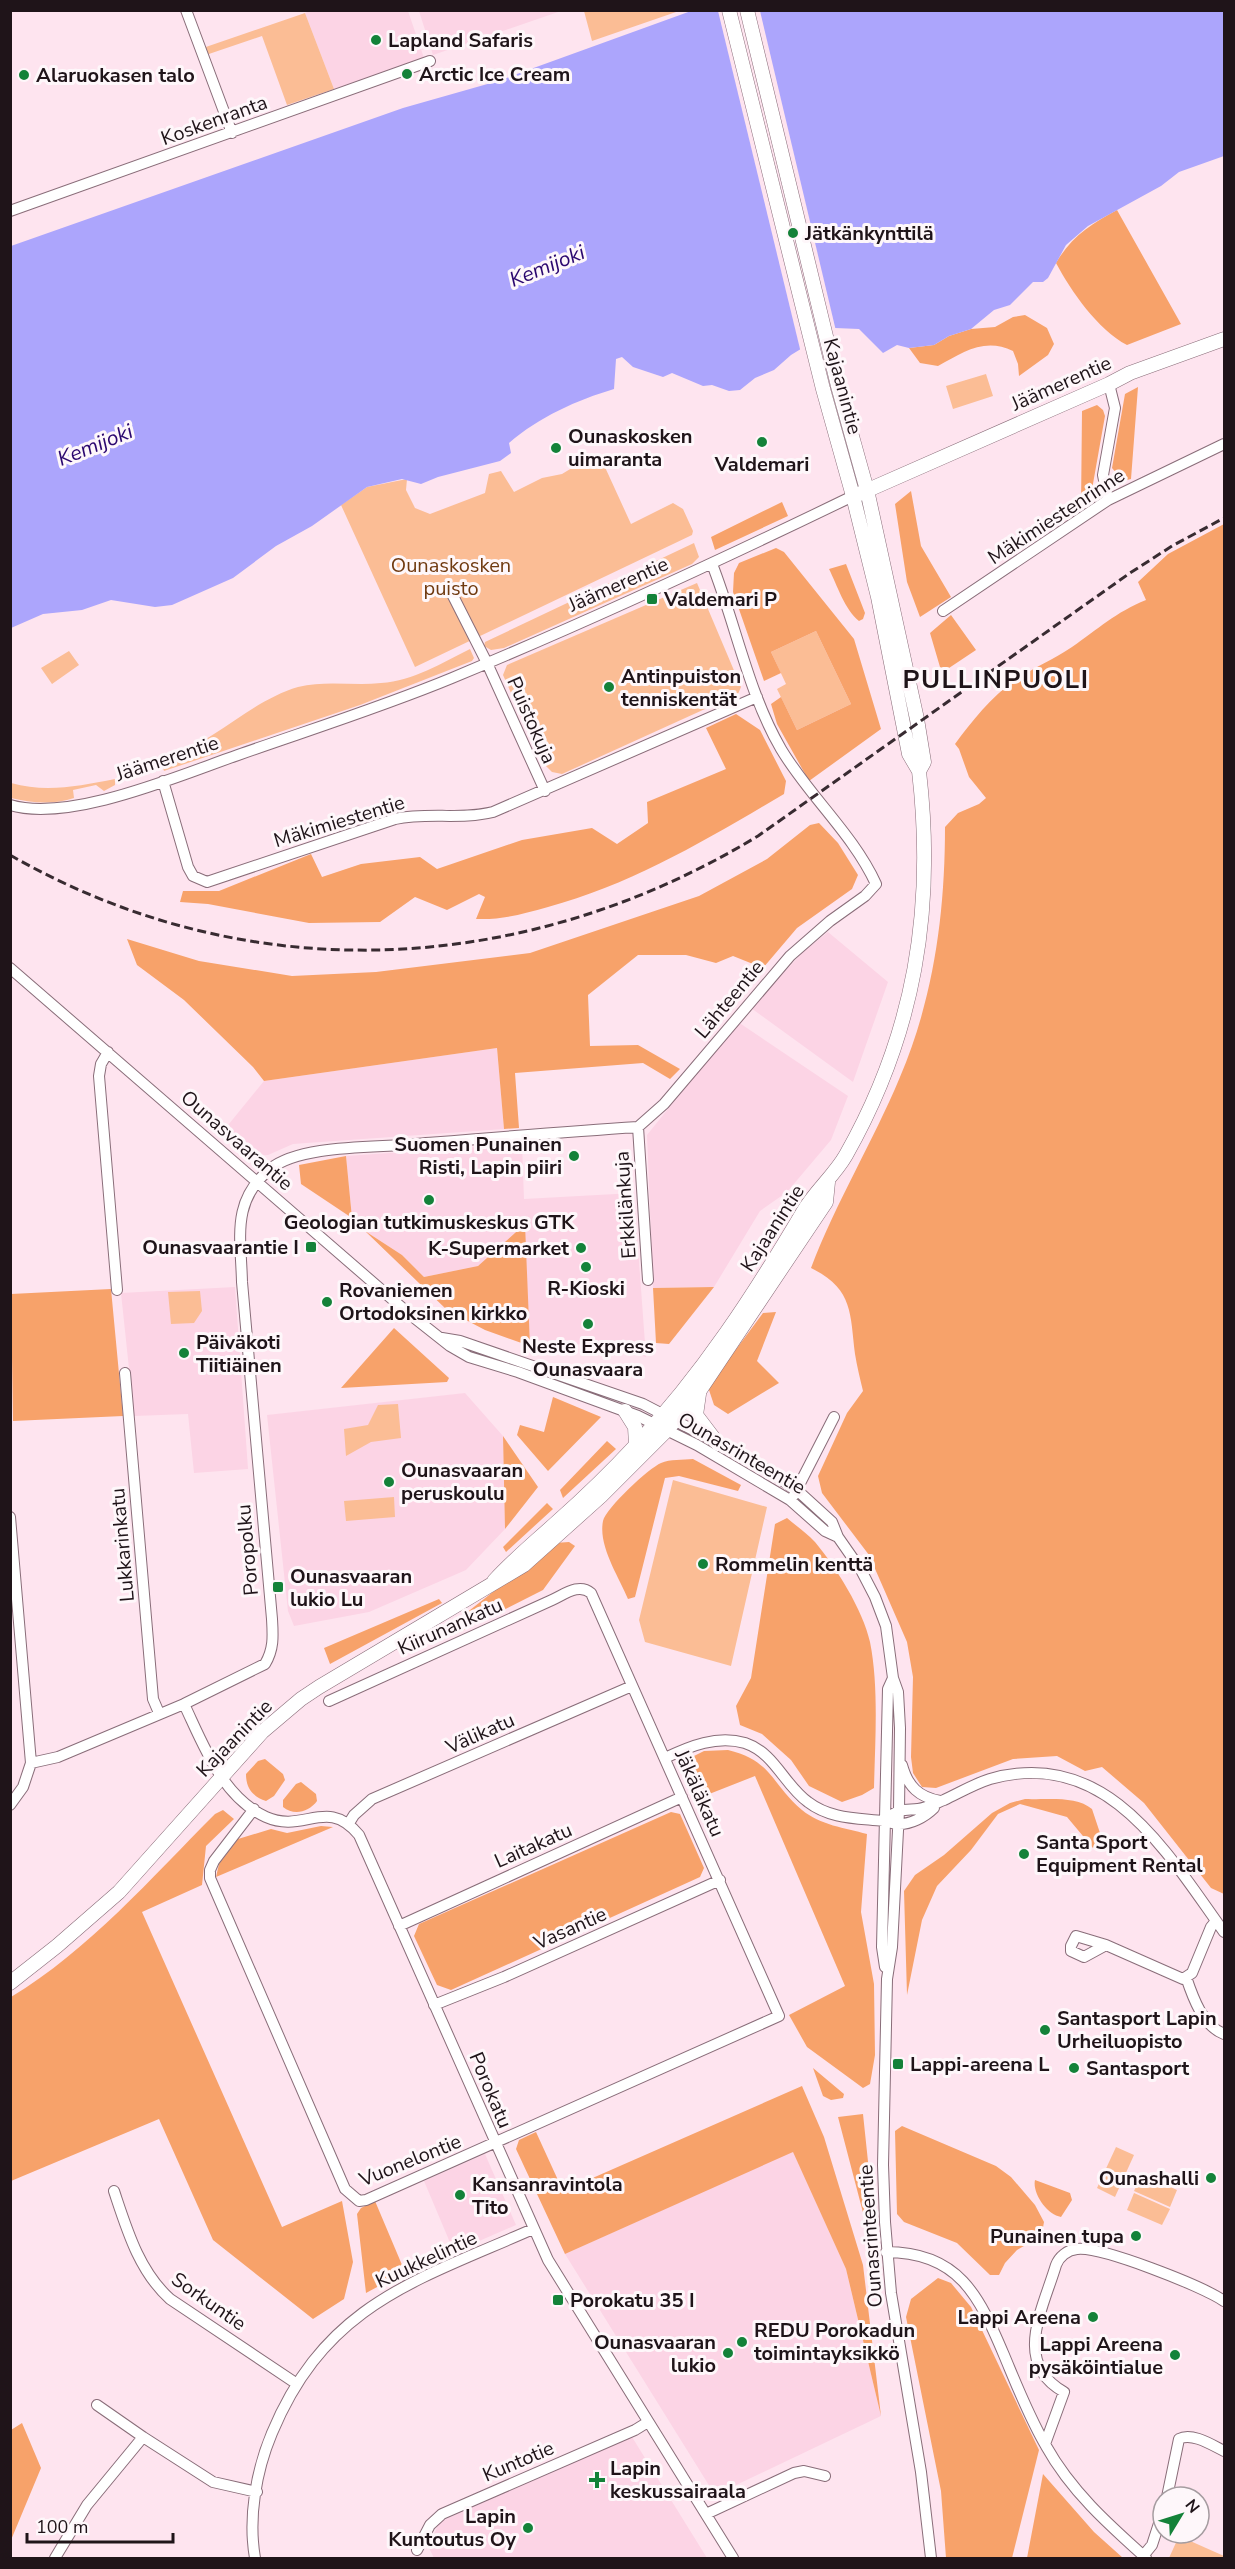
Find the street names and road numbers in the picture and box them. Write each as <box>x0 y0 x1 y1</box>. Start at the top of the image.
street label: Koskenranta <box>157 89 271 152</box>
street label: Kajaanintie <box>817 335 868 437</box>
street label: Jäämerentie <box>1006 349 1115 418</box>
street label: Mäkimiestenrinne <box>983 462 1130 571</box>
street label: Jäämerentie <box>563 550 672 619</box>
street label: Puistokuja <box>500 672 563 768</box>
street label: Jäämerentie <box>111 729 222 788</box>
street label: Mäkimiestentie <box>270 789 408 854</box>
street label: Lähteentie <box>689 954 770 1044</box>
street label: Ounasvaarantie <box>175 1084 299 1197</box>
street label: Erkkilänkuja <box>608 1150 643 1260</box>
street label: Kajaanintie <box>734 1180 811 1277</box>
street label: Ounasrinteentie <box>673 1406 810 1501</box>
street label: Lukkarinkatu <box>104 1487 141 1603</box>
street label: Poropolku <box>230 1503 265 1597</box>
street label: Kiirunankatu <box>393 1591 507 1662</box>
street label: Kajaanintie <box>190 1693 278 1783</box>
street label: Välikatu <box>441 1706 519 1761</box>
street label: Jäkäläkatu <box>668 1744 731 1841</box>
street label: Laitakatu <box>490 1816 576 1875</box>
street label: Vasantie <box>529 1900 611 1957</box>
street label: Porokatu <box>462 2048 519 2132</box>
street label: Vuonelontie <box>354 2128 465 2194</box>
street label: Ounasrinteentie <box>852 2164 889 2308</box>
street label: Kuukkelintie <box>371 2224 481 2295</box>
street label: Sorkuntie <box>166 2266 251 2337</box>
street label: Kuntotie <box>478 2434 558 2489</box>

